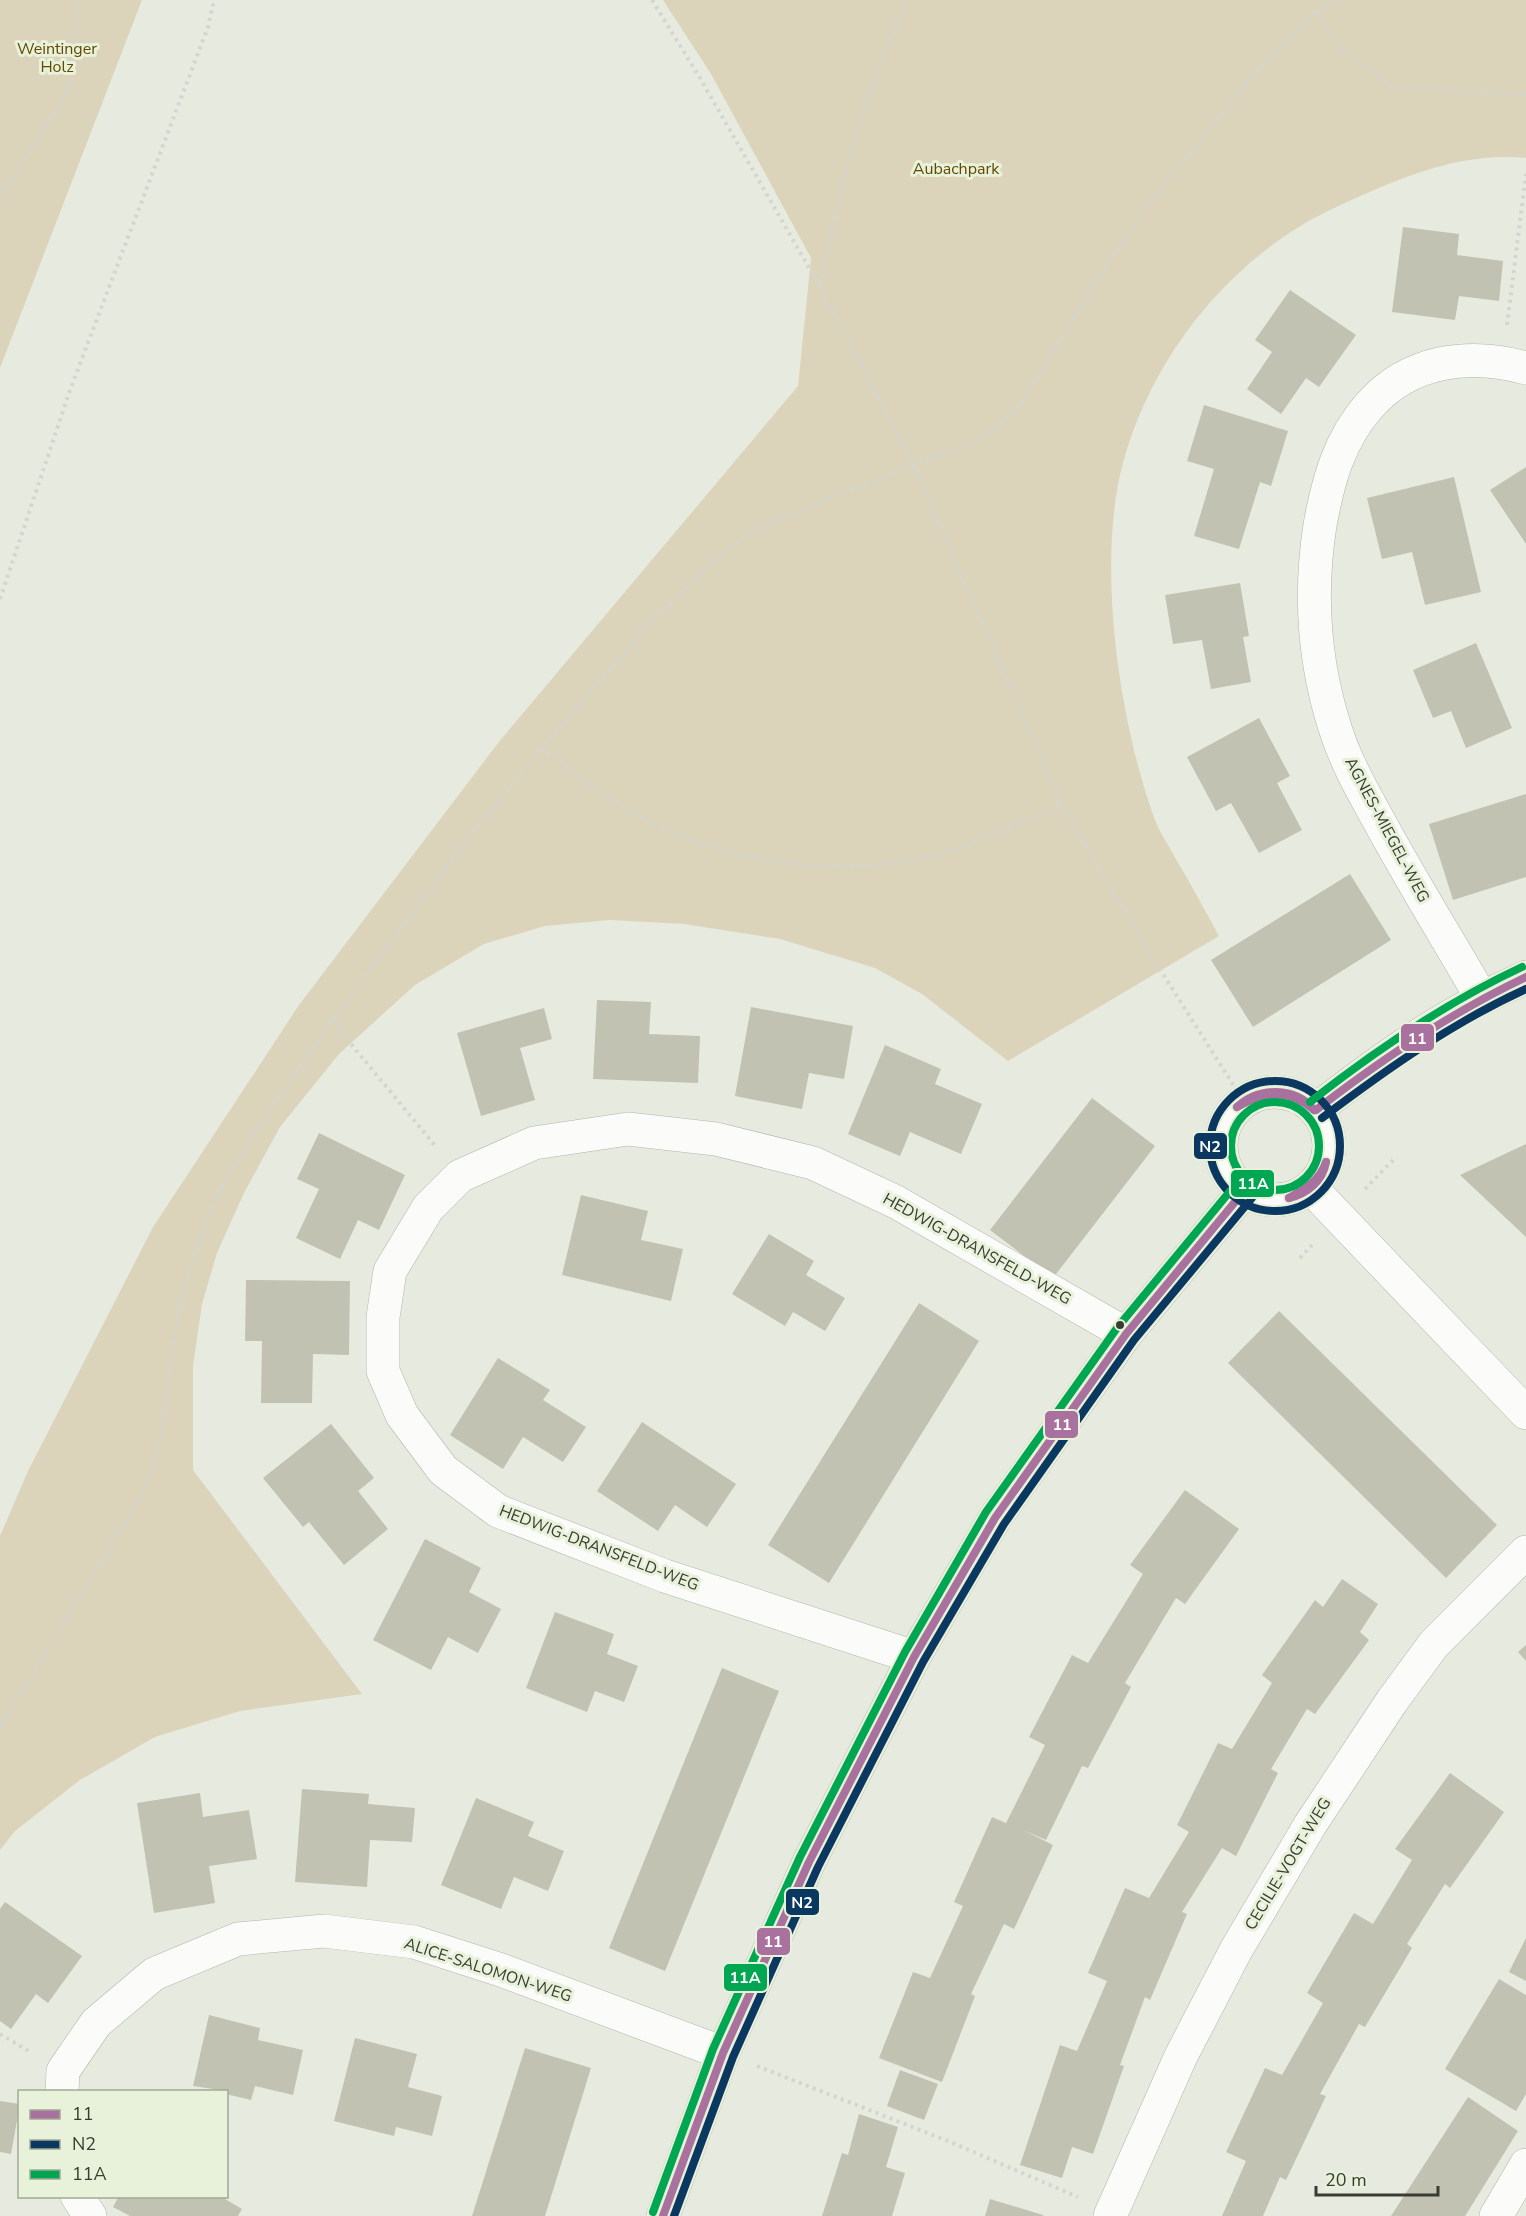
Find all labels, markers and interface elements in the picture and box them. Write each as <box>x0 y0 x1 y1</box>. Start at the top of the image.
park label: Weintinger Holz <box>17 38 97 78</box>
park label: Aubachpark <box>913 158 1000 180</box>
street label: AGNES-MIEGEL-WEG <box>1339 754 1435 906</box>
line badge: 11 <box>1400 1023 1435 1052</box>
text: 11 <box>1407 1028 1427 1050</box>
line badge: N2 <box>1193 1132 1228 1160</box>
text: N2 <box>1199 1136 1221 1158</box>
line badge: 11A <box>1230 1169 1275 1198</box>
text: 11A <box>1237 1173 1269 1195</box>
street label: HEDWIG-DRANSFELD-WEG <box>879 1188 1075 1310</box>
unlabelled marker <box>1114 1319 1126 1331</box>
line badge: 11 <box>1044 1410 1079 1439</box>
text: 11 <box>1052 1414 1072 1436</box>
street label: HEDWIG-DRANSFELD-WEG <box>496 1500 702 1596</box>
street label: CECILIE-VOGT-WEG <box>1240 1794 1336 1934</box>
line badge: N2 <box>785 1888 820 1916</box>
text: N2 <box>791 1892 813 1914</box>
line badge: 11 <box>756 1927 791 1956</box>
text: 11 <box>763 1931 783 1953</box>
street label: ALICE-SALOMON-WEG <box>401 1932 575 2008</box>
line badge: 11A <box>723 1963 768 1992</box>
text: 11A <box>729 1967 761 1989</box>
legend <box>18 2090 228 2198</box>
text: 11 <box>72 2102 94 2126</box>
text: N2 <box>72 2132 96 2156</box>
scale bar <box>1316 2159 1438 2197</box>
text: 11A <box>72 2162 107 2186</box>
text: 20 m <box>1325 2168 1367 2192</box>

